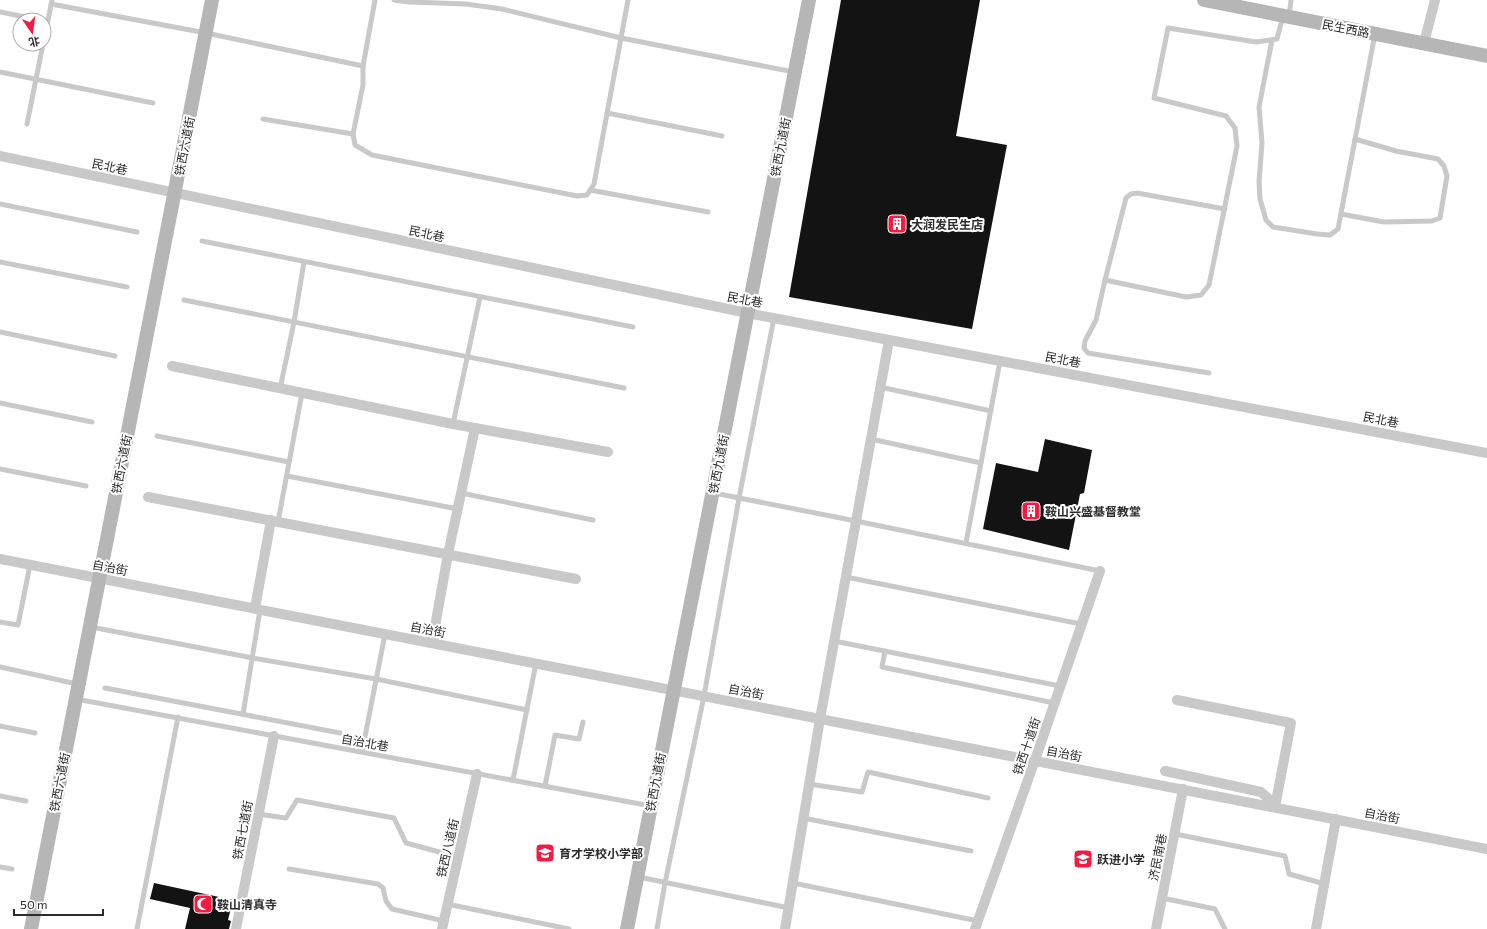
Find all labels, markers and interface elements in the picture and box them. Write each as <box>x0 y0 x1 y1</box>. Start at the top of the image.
north arrow <box>12 12 52 52</box>
street label: 民生西路 <box>1321 17 1371 39</box>
text: 北 <box>28 35 41 50</box>
street label: 铁西六道街 <box>171 115 197 177</box>
street label: 铁西九道街 <box>767 116 793 178</box>
street label: 民北巷 <box>91 155 129 177</box>
building icon: 大润发民生店 <box>886 213 908 235</box>
place label: 大润发民生店 <box>911 217 983 231</box>
street label: 民北巷 <box>408 222 446 244</box>
street label: 民北巷 <box>726 289 764 309</box>
street label: 民北巷 <box>1044 349 1082 369</box>
street label: 民北巷 <box>1362 409 1400 429</box>
street label: 铁西六道街 <box>108 433 134 495</box>
street label: 铁西九道街 <box>705 433 731 495</box>
building icon: 鞍山兴盛基督教堂 <box>1020 500 1042 522</box>
place label: 鞍山兴盛基督教堂 <box>1045 504 1141 518</box>
street label: 自治街 <box>91 557 129 577</box>
street label: 自治街 <box>409 619 447 639</box>
street label: 自治街 <box>727 681 765 701</box>
street label: 铁西十道街 <box>1010 715 1042 777</box>
street label: 自治北巷 <box>340 731 390 753</box>
street label: 自治街 <box>1045 743 1083 763</box>
street label: 铁西六道街 <box>46 751 72 813</box>
street label: 铁西九道街 <box>642 751 668 813</box>
street label: 铁西七道街 <box>229 799 255 861</box>
street label: 自治街 <box>1363 805 1401 825</box>
street label: 铁西八道街 <box>433 817 461 879</box>
street label: 济民南巷 <box>1146 832 1168 882</box>
school or university icon: 育才学校小学部 <box>534 842 556 864</box>
place label: 育才学校小学部 <box>559 846 643 860</box>
school or university icon: 跃进小学 <box>1072 848 1094 870</box>
place label: 跃进小学 <box>1097 852 1145 866</box>
scale bar <box>14 891 103 917</box>
mosque icon: 鞍山清真寺 <box>192 893 214 915</box>
text: 50 m <box>20 897 48 911</box>
place label: 鞍山清真寺 <box>217 897 277 911</box>

